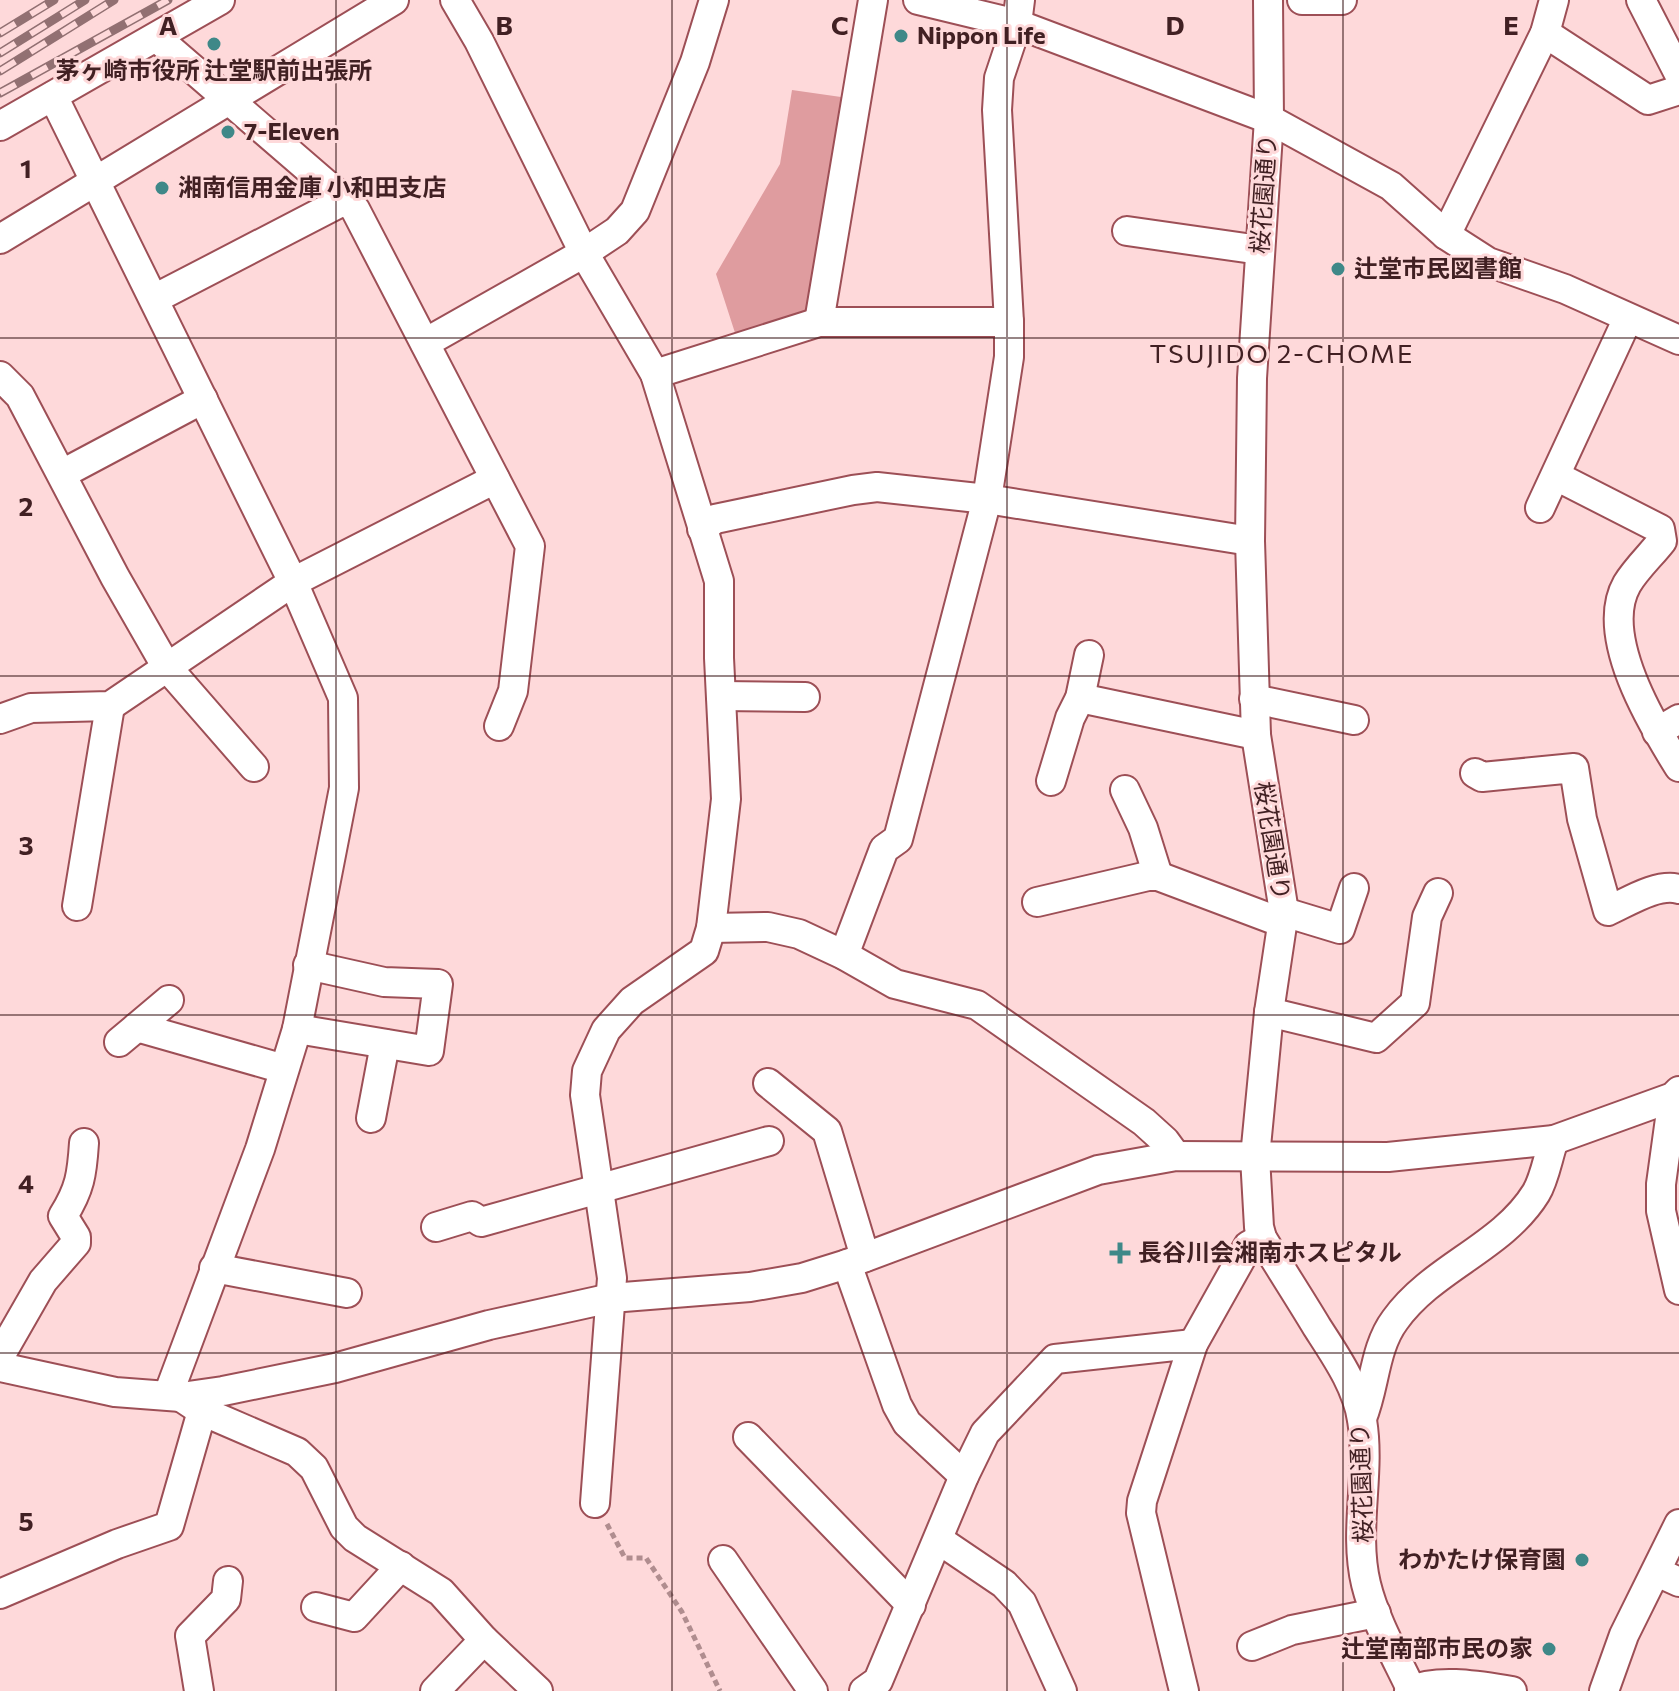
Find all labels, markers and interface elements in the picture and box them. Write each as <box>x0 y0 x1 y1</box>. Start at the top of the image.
text: A <box>159 9 178 40</box>
text: B <box>495 9 513 40</box>
text: C <box>831 9 849 40</box>
text: D <box>1165 9 1185 40</box>
text: E <box>1503 9 1519 40</box>
place label: Nippon Life <box>917 20 1046 49</box>
marker: Nippon Life <box>892 27 910 45</box>
marker: 茅ヶ崎市役所 辻堂駅前出張所 <box>205 35 223 53</box>
place label: 茅ヶ崎市役所 辻堂駅前出張所 <box>56 55 372 84</box>
place label: 7-Eleven <box>244 116 340 145</box>
marker: 7-Eleven <box>219 123 237 141</box>
street label: 桜花園通り <box>1244 133 1281 255</box>
text: 1 <box>20 152 32 183</box>
place label: 湘南信用金庫 小和田支店 <box>178 172 447 201</box>
marker: 湘南信用金庫 小和田支店 <box>153 179 171 197</box>
place label: 辻堂市民図書館 <box>1354 253 1522 282</box>
marker: 辻堂市民図書館 <box>1329 260 1347 278</box>
district label: TSUJIDO 2-CHOME <box>1150 337 1414 368</box>
text: 2 <box>19 490 33 521</box>
street label: 桜花園通り <box>1250 779 1297 902</box>
text: 3 <box>18 829 34 860</box>
text: 4 <box>18 1167 34 1198</box>
place label: 長谷川会湘南ホスピタル <box>1138 1237 1402 1266</box>
marker: 長谷川会湘南ホスピタル <box>1109 1242 1131 1264</box>
street label: 桜花園通り <box>1344 1423 1377 1544</box>
text: 5 <box>18 1505 34 1536</box>
place label: わかたけ保育園 <box>1398 1544 1566 1573</box>
marker: わかたけ保育園 <box>1573 1551 1591 1569</box>
place label: 辻堂南部市民の家 <box>1341 1633 1533 1662</box>
marker: 辻堂南部市民の家 <box>1540 1640 1558 1658</box>

